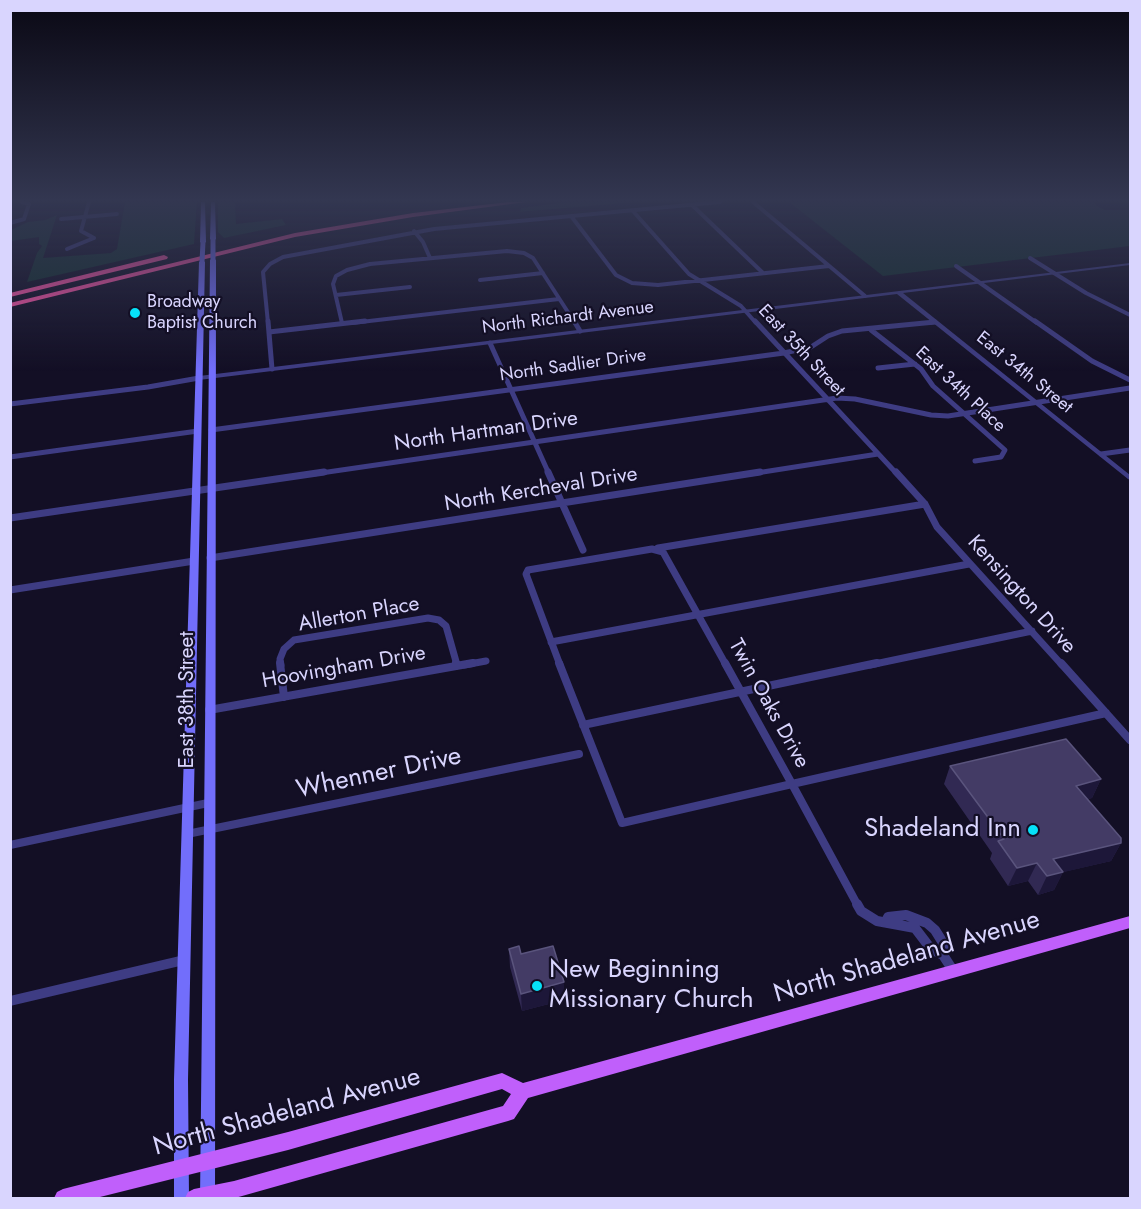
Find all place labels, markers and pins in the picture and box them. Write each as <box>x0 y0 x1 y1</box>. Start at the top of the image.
place label: Broadway Baptist Church <box>147 292 257 334</box>
marker: Broadway Baptist Church <box>128 306 142 320</box>
place label: Shadeland Inn <box>864 814 1021 846</box>
marker: Shadeland Inn <box>1026 823 1040 837</box>
place label: New Beginning Missionary Church <box>549 955 754 1017</box>
marker: New Beginning Missionary Church <box>530 979 544 993</box>

